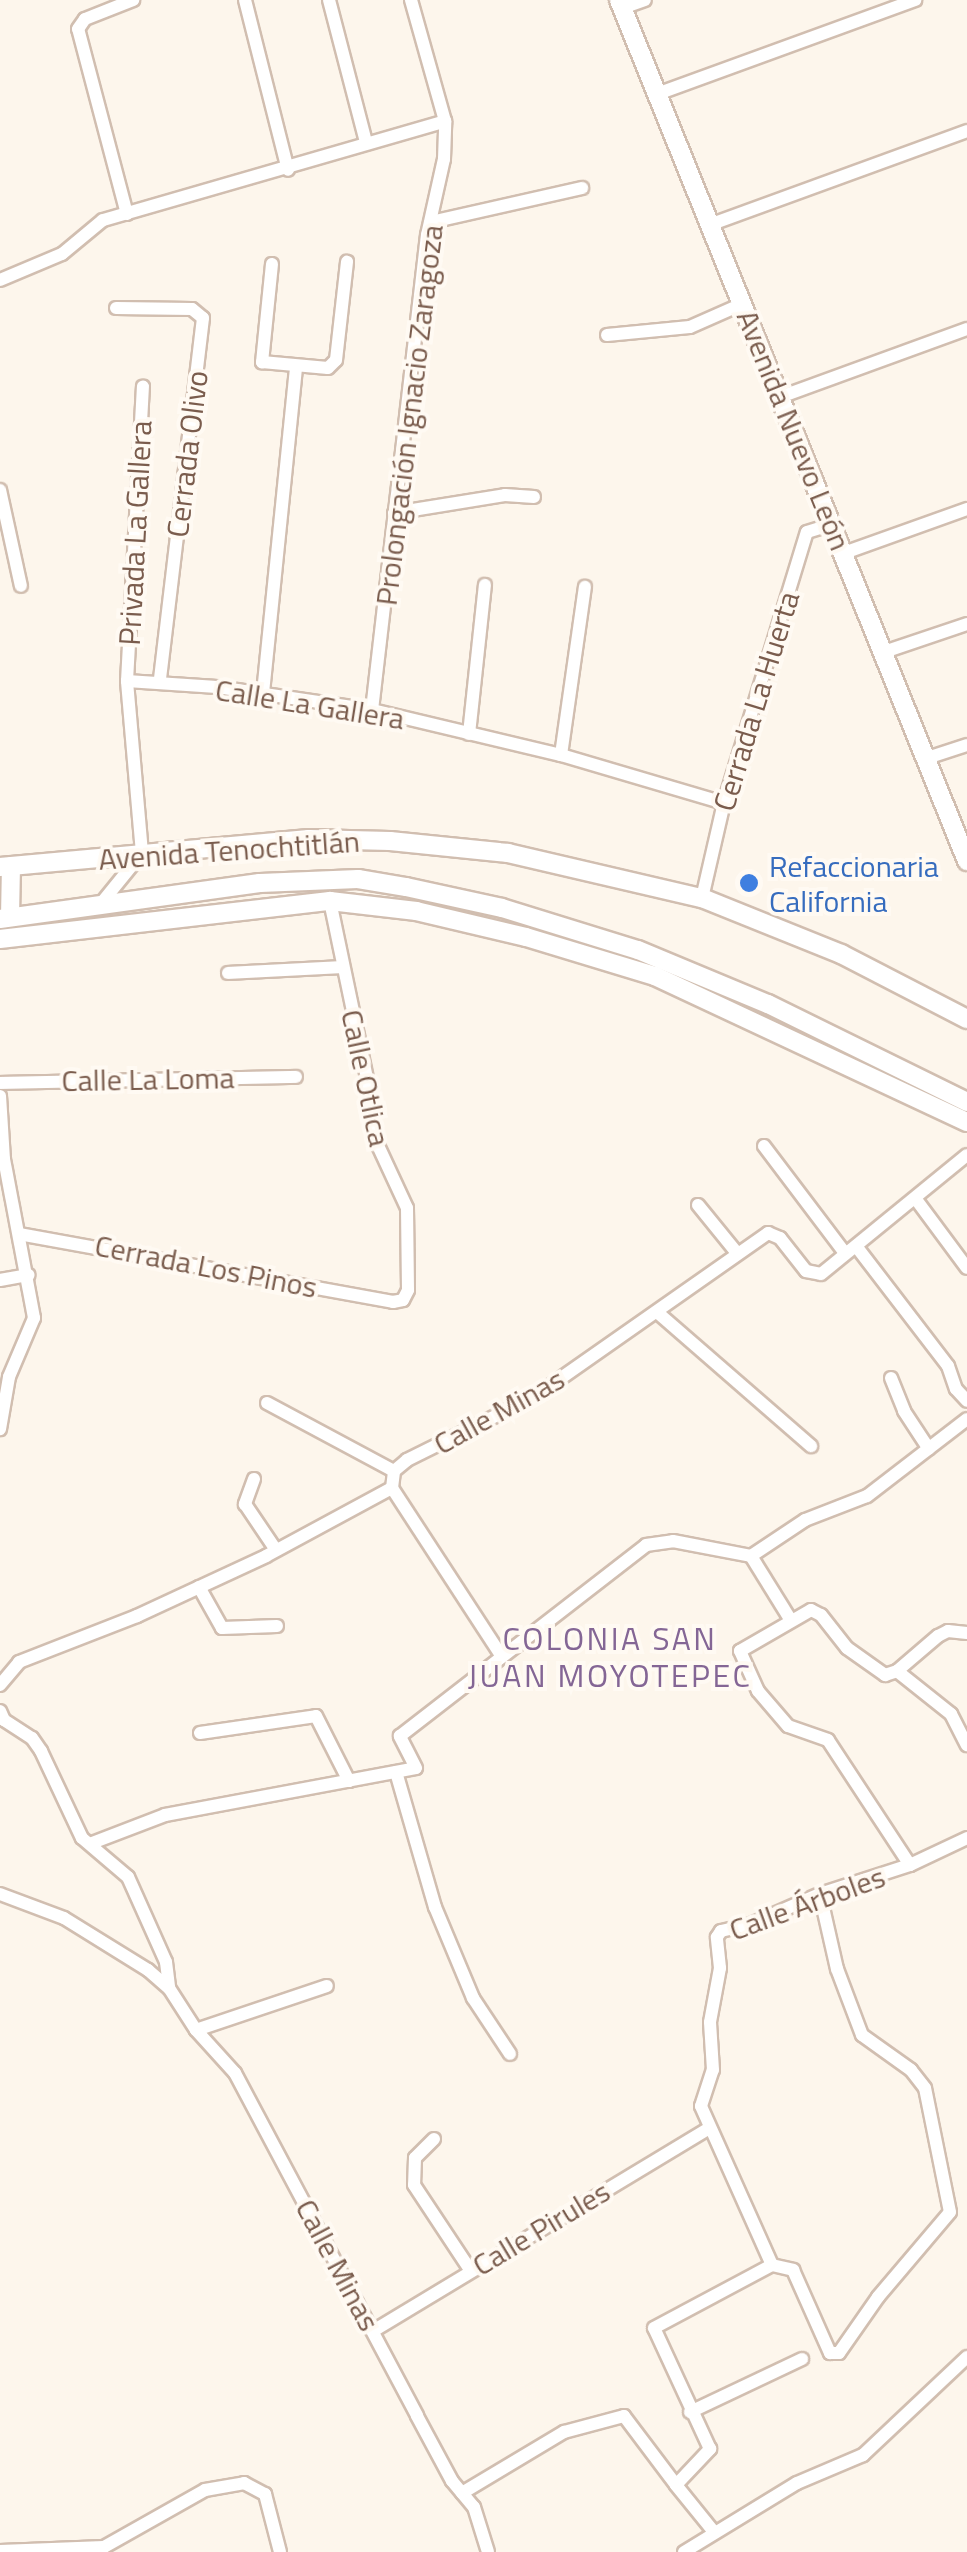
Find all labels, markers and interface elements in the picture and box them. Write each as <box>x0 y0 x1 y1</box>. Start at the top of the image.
street label: Prolongación Ignacio Zaragoza <box>368 223 450 607</box>
street label: Avenida Nuevo León <box>729 305 859 555</box>
street label: Cerrada Olivo <box>159 369 215 539</box>
street label: Privada La Gallera <box>111 420 159 646</box>
street label: Cerrada La Huerta <box>705 587 807 815</box>
street label: Calle La Gallera <box>213 671 407 737</box>
street label: Avenida Tenochtitlán <box>97 823 361 877</box>
place label: Refaccionaria California <box>769 848 939 918</box>
marker: Refaccionaria California <box>738 872 760 894</box>
street label: Calle Otlica <box>334 1006 398 1150</box>
street label: Calle La Loma <box>61 1059 235 1099</box>
street label: Cerrada Los Pinos <box>92 1227 320 1305</box>
street label: Calle Minas <box>427 1360 571 1462</box>
district label: COLONIA SAN JUAN MOYOTEPEC <box>468 1620 752 1695</box>
street label: Calle Árboles <box>724 1858 890 1948</box>
street label: Calle Pirules <box>466 2173 616 2283</box>
street label: Calle Minas <box>288 2193 388 2337</box>

